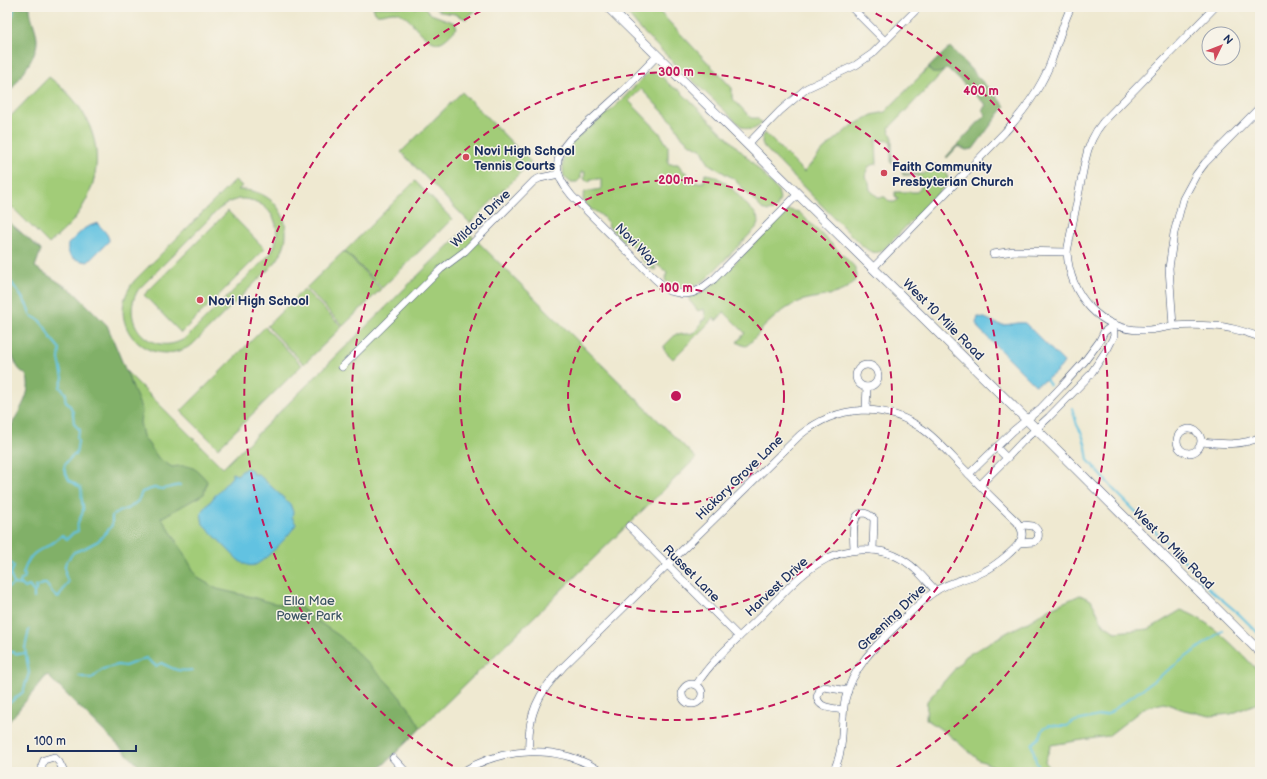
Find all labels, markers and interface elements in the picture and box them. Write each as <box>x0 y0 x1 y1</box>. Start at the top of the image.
north arrow <box>1201 26 1241 66</box>
text: N <box>1220 32 1236 47</box>
text: 300 m <box>658 65 694 80</box>
text: 400 m <box>963 84 999 99</box>
place label: Novi High School Tennis Courts <box>474 143 575 174</box>
marker: Novi High School Tennis Courts <box>461 152 471 162</box>
place label: Faith Community Presbyterian Church <box>892 159 1014 190</box>
marker: Faith Community Presbyterian Church <box>879 168 889 178</box>
text: 200 m <box>658 173 694 188</box>
street label: Wildcat Drive <box>447 186 514 251</box>
street label: Novi Way <box>612 220 661 269</box>
street label: West 10 Mile Road <box>899 276 987 364</box>
text: 100 m <box>659 281 693 296</box>
place label: Novi High School <box>208 293 309 309</box>
marker: Novi High School <box>195 295 205 305</box>
centre of rings <box>669 389 683 403</box>
street label: Hickory Grove Lane <box>693 432 787 523</box>
street label: West 10 Mile Road <box>1129 505 1217 593</box>
street label: Russet Lane <box>659 542 723 606</box>
street label: Harvest Drive <box>742 553 812 620</box>
street label: Greening Drive <box>854 581 929 654</box>
park label: Ella Mae Power Park <box>276 593 342 624</box>
scale bar <box>28 727 136 753</box>
text: 100 m <box>34 734 66 749</box>

